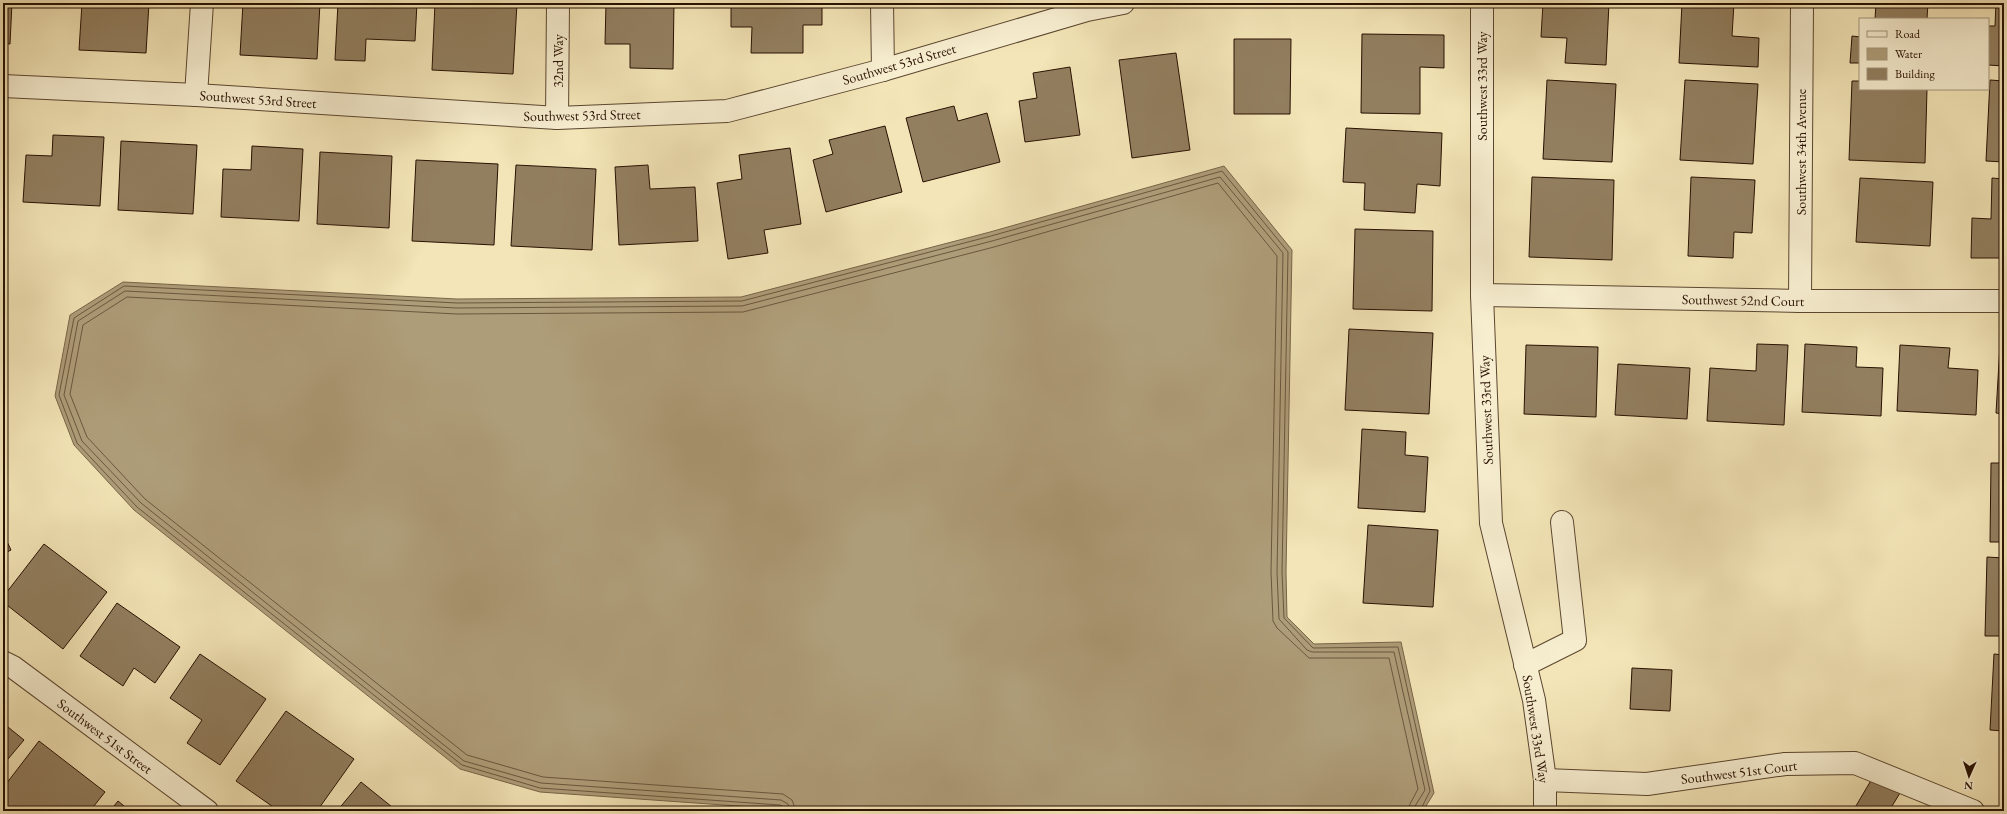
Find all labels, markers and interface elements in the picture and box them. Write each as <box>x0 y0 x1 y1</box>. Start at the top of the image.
legend <box>1859 18 1989 90</box>
text: Road <box>1895 26 1921 42</box>
street label: Southwest 33rd Way <box>1473 30 1491 141</box>
street label: 32nd Way <box>549 33 567 88</box>
street label: Southwest 53rd Street <box>840 39 958 89</box>
text: Water <box>1895 46 1922 62</box>
text: Building <box>1895 66 1936 82</box>
street label: Southwest 53rd Street <box>199 86 318 112</box>
street label: Southwest 34th Avenue <box>1792 88 1810 215</box>
street label: Southwest 53rd Street <box>523 105 641 125</box>
street label: Southwest 52nd Court <box>1682 290 1805 310</box>
street label: Southwest 33rd Way <box>1475 354 1497 465</box>
street label: Southwest 33rd Way <box>1519 674 1554 785</box>
street label: Southwest 51st Street <box>54 694 157 778</box>
street label: Southwest 51st Court <box>1680 756 1799 788</box>
north arrow <box>1949 756 1989 796</box>
text: N <box>1964 779 1973 793</box>

